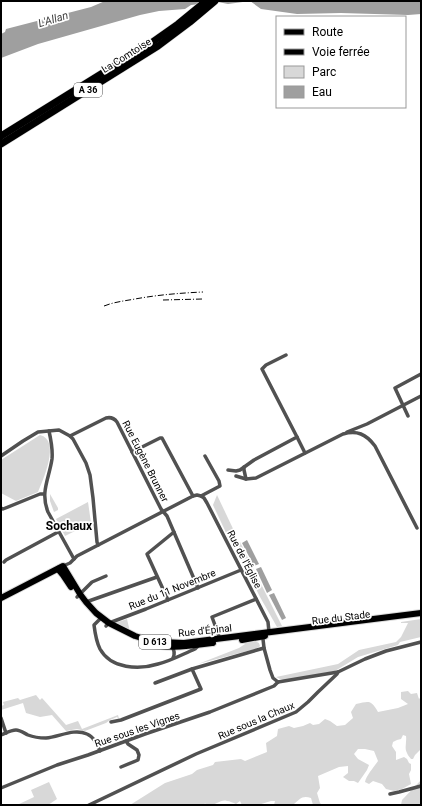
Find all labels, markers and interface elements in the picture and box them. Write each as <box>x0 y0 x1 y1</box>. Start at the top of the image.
water label: L'Allan <box>37 9 70 30</box>
legend <box>276 16 406 108</box>
text: Route <box>312 25 343 39</box>
street label: La Comtoise <box>100 36 153 75</box>
text: Voie ferrée <box>312 45 370 59</box>
text: Parc <box>312 65 336 79</box>
road number: A 36 <box>74 83 102 97</box>
text: Eau <box>312 85 332 99</box>
street label: Rue Eugène Brunner <box>120 419 171 504</box>
district label: Sochaux <box>46 519 93 533</box>
street label: Rue de l'Église <box>225 528 265 590</box>
street label: Rue du 11 Novembre <box>127 567 217 612</box>
street label: Rue du Stade <box>311 608 371 627</box>
street label: Rue d'Épinal <box>178 621 232 639</box>
road number: D 613 <box>139 635 171 649</box>
street label: Rue sous la Chaux <box>216 699 296 741</box>
street label: Rue sous les Vignes <box>93 710 181 749</box>

